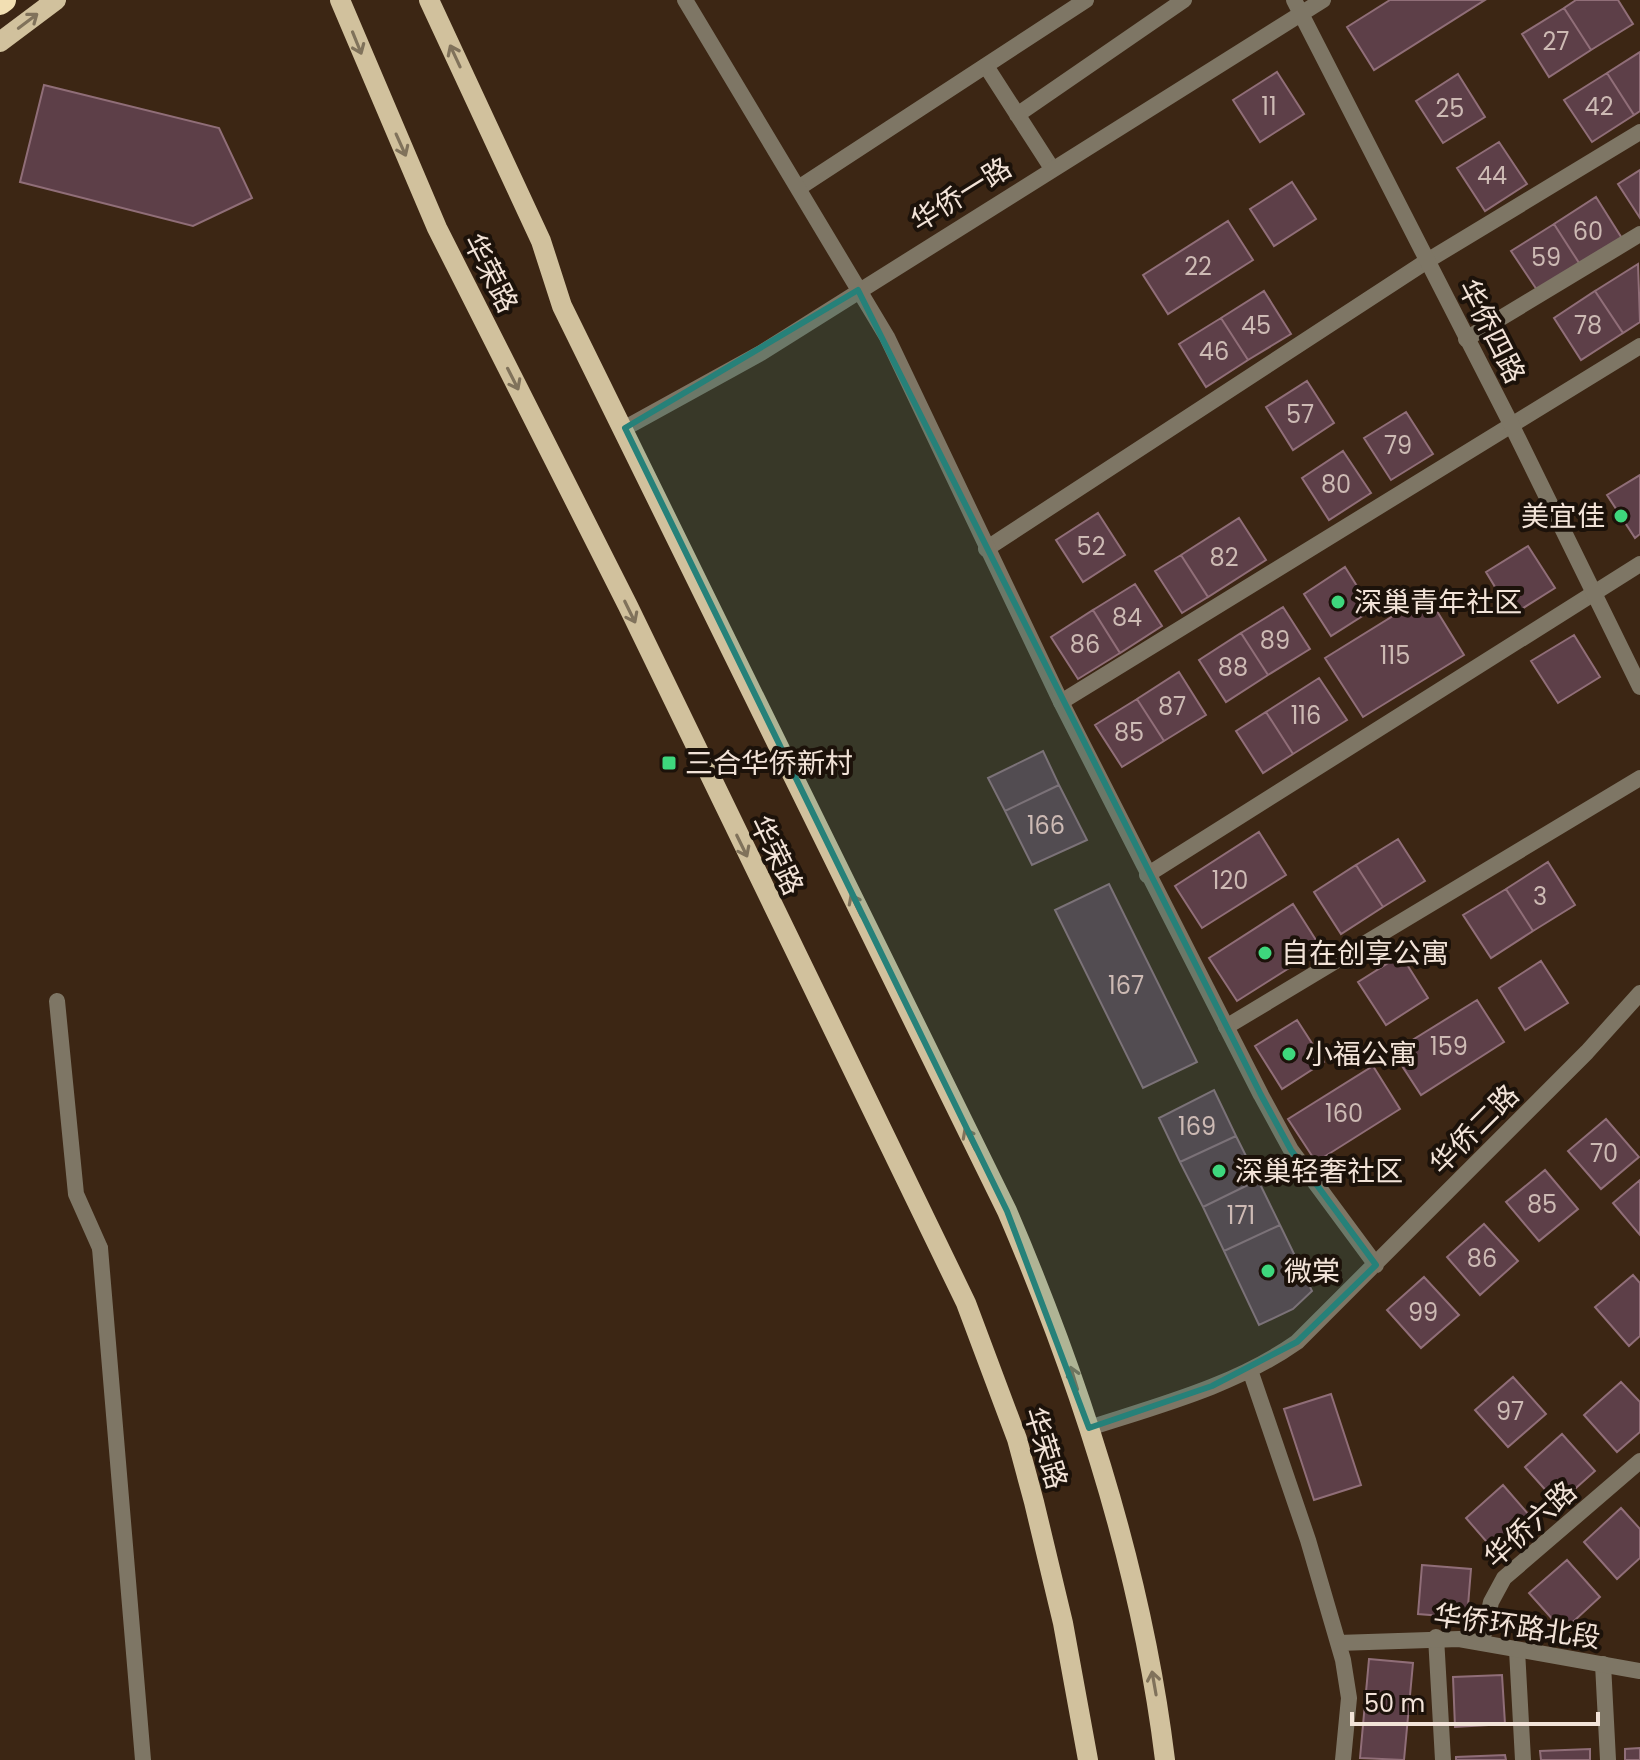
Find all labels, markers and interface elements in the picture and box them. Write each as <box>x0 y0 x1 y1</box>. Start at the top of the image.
one-way arrow <box>17 13 38 30</box>
house number: 27 <box>1543 25 1569 58</box>
one-way arrow <box>351 30 365 55</box>
one-way arrow <box>447 44 462 68</box>
house number: 11 <box>1261 90 1277 123</box>
house number: 42 <box>1585 90 1613 123</box>
house number: 25 <box>1436 92 1464 125</box>
one-way arrow <box>394 132 409 157</box>
street label: 华侨一路 <box>903 148 1019 241</box>
house number: 44 <box>1477 159 1507 192</box>
house number: 60 <box>1573 215 1603 248</box>
street label: 华荣路 <box>454 227 527 320</box>
house number: 59 <box>1531 241 1561 274</box>
house number: 22 <box>1184 250 1212 283</box>
street label: 华侨四路 <box>1449 272 1534 390</box>
house number: 45 <box>1241 309 1271 342</box>
house number: 78 <box>1574 309 1602 342</box>
house number: 46 <box>1199 335 1229 368</box>
one-way arrow <box>506 367 521 391</box>
house number: 57 <box>1286 398 1314 431</box>
house number: 79 <box>1384 429 1412 462</box>
house number: 80 <box>1321 468 1351 501</box>
place label: 美宜佳 <box>1521 497 1605 536</box>
marker: 美宜佳 <box>1612 507 1630 525</box>
house number: 52 <box>1077 530 1105 563</box>
house number: 82 <box>1210 541 1238 574</box>
place label: 深巢青年社区 <box>1354 583 1522 622</box>
marker: 深巢青年社区 <box>1329 593 1347 611</box>
one-way arrow <box>623 599 638 623</box>
house number: 84 <box>1112 601 1142 634</box>
house number: 89 <box>1260 624 1290 657</box>
house number: 86 <box>1070 628 1100 661</box>
house number: 115 <box>1380 639 1410 672</box>
house number: 88 <box>1218 651 1248 684</box>
house number: 87 <box>1158 690 1186 723</box>
house number: 116 <box>1291 699 1321 732</box>
house number: 85 <box>1114 716 1144 749</box>
place label: 三合华侨新村 <box>685 744 853 783</box>
marker: 三合华侨新村 <box>660 754 678 772</box>
street label: 华荣路 <box>741 809 812 902</box>
house number: 166 <box>1027 809 1065 842</box>
one-way arrow <box>735 834 750 858</box>
house number: 120 <box>1212 864 1248 897</box>
house number: 3 <box>1533 880 1547 913</box>
one-way arrow <box>848 894 864 918</box>
place label: 自在创享公寓 <box>1281 934 1449 973</box>
marker: 自在创享公寓 <box>1256 944 1274 962</box>
house number: 167 <box>1108 969 1144 1002</box>
house number: 159 <box>1430 1030 1468 1063</box>
place label: 小福公寓 <box>1305 1035 1417 1074</box>
marker: 小福公寓 <box>1280 1045 1298 1063</box>
street label: 华侨二路 <box>1421 1076 1528 1183</box>
house number: 160 <box>1325 1097 1363 1130</box>
house number: 169 <box>1178 1110 1216 1143</box>
one-way arrow <box>962 1128 978 1152</box>
house number: 70 <box>1590 1137 1618 1170</box>
place label: 深巢轻奢社区 <box>1235 1152 1403 1191</box>
marker: 深巢轻奢社区 <box>1210 1162 1228 1180</box>
house number: 85 <box>1527 1188 1557 1221</box>
house number: 171 <box>1227 1199 1255 1232</box>
house number: 86 <box>1467 1242 1497 1275</box>
place label: 微棠 <box>1284 1252 1340 1291</box>
marker: 微棠 <box>1259 1262 1277 1280</box>
house number: 99 <box>1408 1296 1438 1329</box>
one-way arrow <box>1065 1365 1080 1390</box>
house number: 97 <box>1496 1395 1524 1428</box>
street label: 华荣路 <box>1015 1402 1076 1494</box>
street label: 华侨六路 <box>1476 1472 1585 1576</box>
street label: 华侨环路北段 <box>1431 1595 1603 1657</box>
one-way arrow <box>1145 1671 1160 1696</box>
scale bar <box>1352 1676 1598 1726</box>
text: 50 m <box>1364 1687 1425 1720</box>

